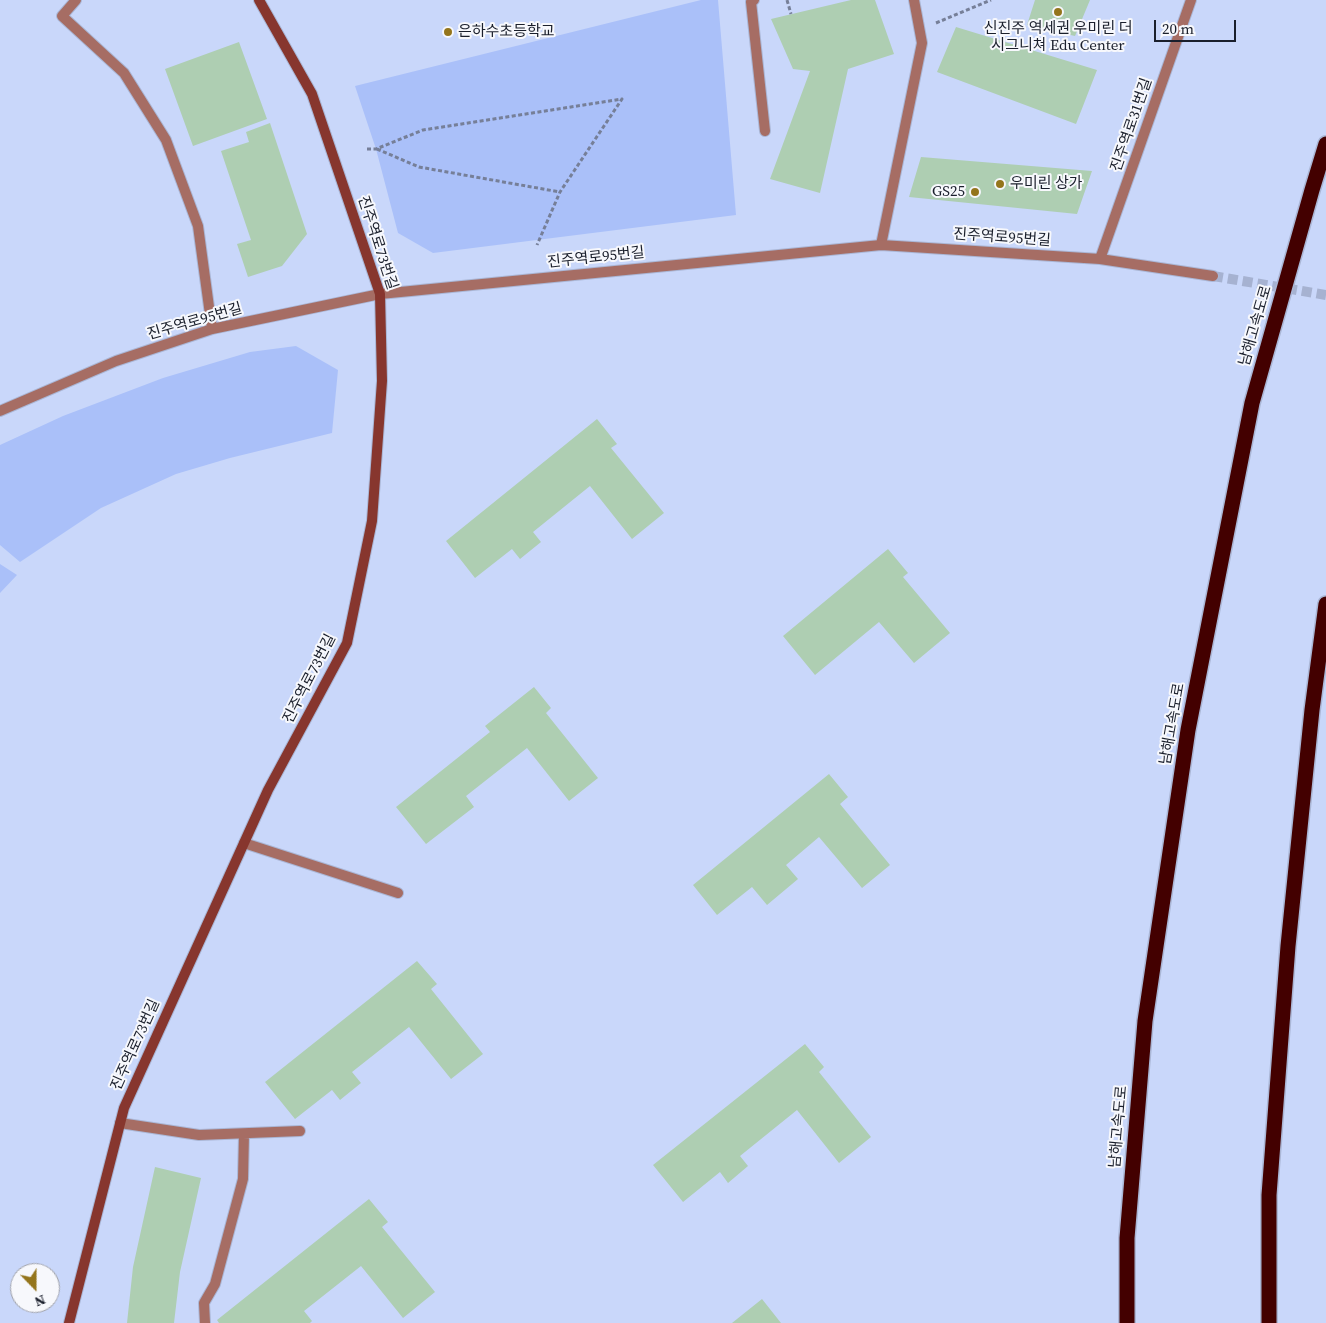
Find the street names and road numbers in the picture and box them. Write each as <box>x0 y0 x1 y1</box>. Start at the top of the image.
street label: 진주역로31번길 <box>1108 76 1156 174</box>
street label: 진주역로73번길 <box>353 194 401 292</box>
street label: 진주역로95번길 <box>953 226 1051 250</box>
street label: 진주역로95번길 <box>546 244 646 272</box>
street label: 남해고속도로 <box>1236 284 1276 368</box>
street label: 진주역로95번길 <box>146 300 244 344</box>
street label: 진주역로73번길 <box>280 631 340 727</box>
street label: 남해고속도로 <box>1157 682 1189 766</box>
street label: 진주역로73번길 <box>108 997 164 1093</box>
street label: 남해고속도로 <box>1106 1085 1132 1169</box>

